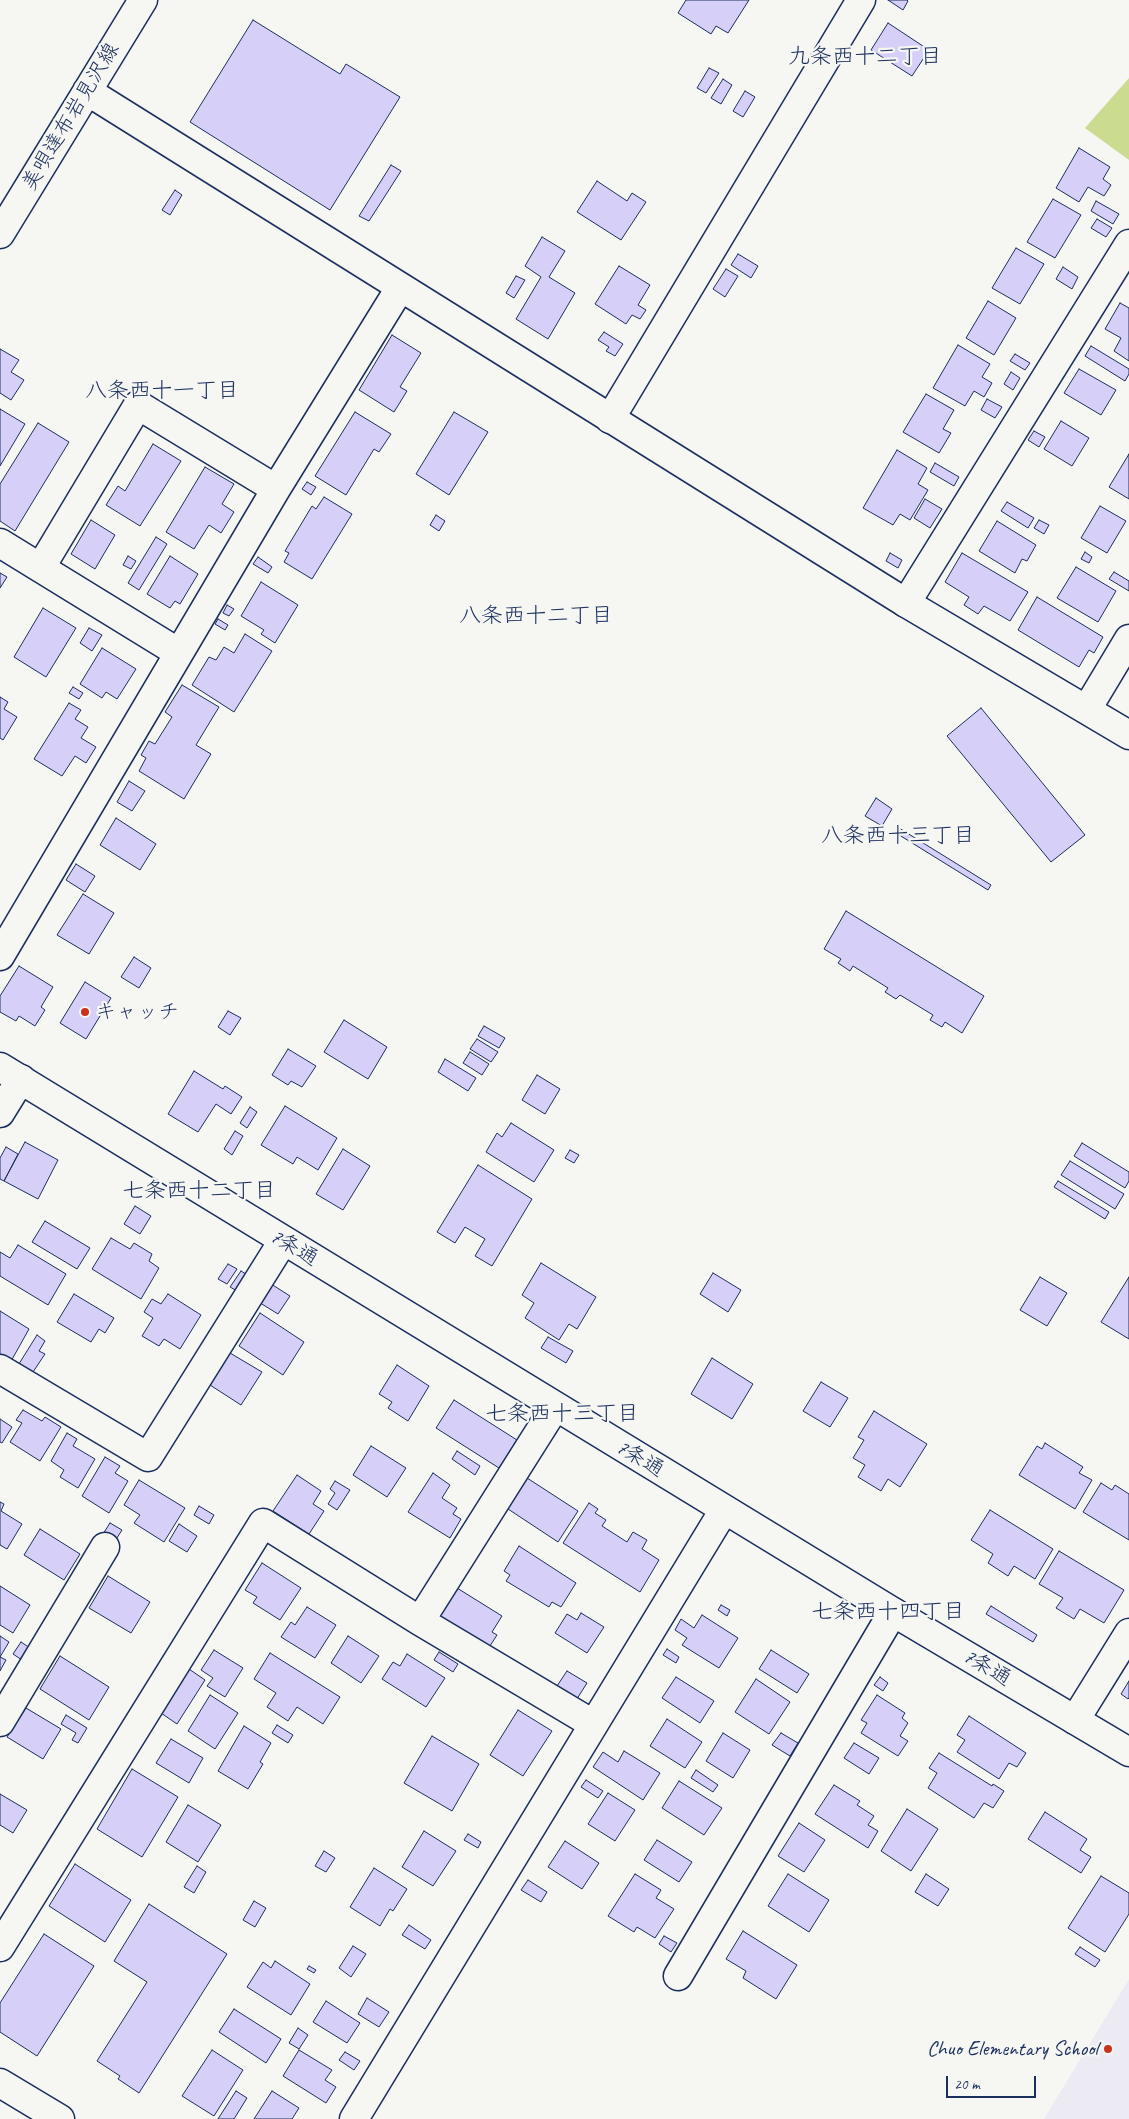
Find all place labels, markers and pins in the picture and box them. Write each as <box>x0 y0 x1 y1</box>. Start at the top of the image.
place label: キャッチ <box>95 999 179 1025</box>
marker: キャッチ <box>79 1006 91 1018</box>
place label: Chuo Elementary School <box>927 2036 1098 2062</box>
marker: Chuo Elementary School <box>1102 2043 1114 2055</box>

